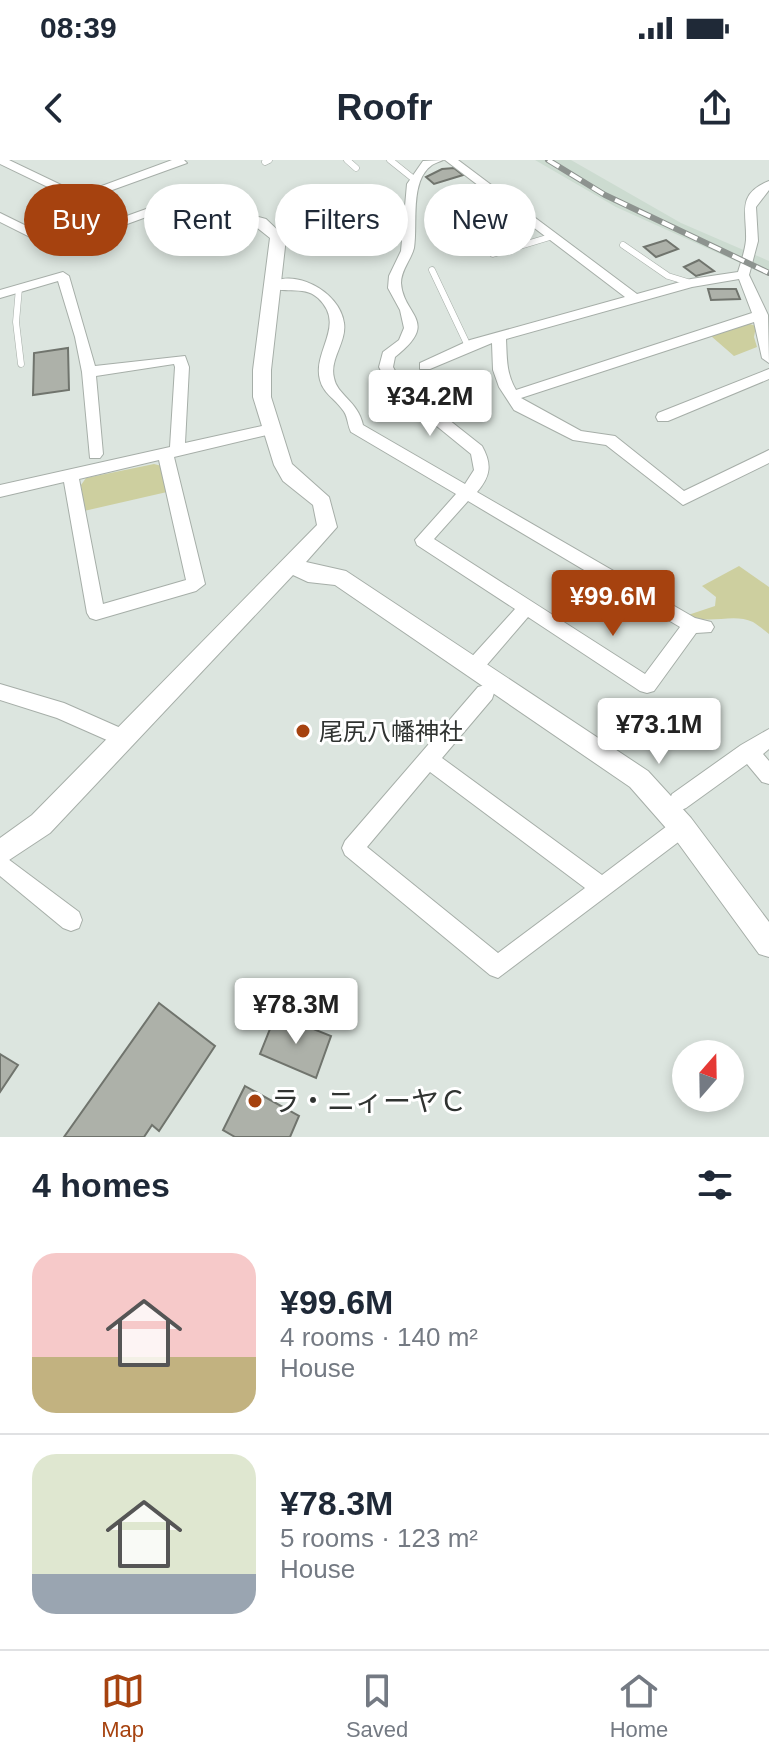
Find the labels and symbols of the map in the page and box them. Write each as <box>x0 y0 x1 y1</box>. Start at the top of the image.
pin: ¥34.2M <box>365 370 495 438</box>
pin: ¥99.6M <box>548 570 678 638</box>
pin: ¥73.1M <box>594 698 724 766</box>
place label: 尾尻八幡神社 <box>319 718 463 745</box>
marker: 尾尻八幡神社 <box>294 722 312 740</box>
pin: ¥78.3M <box>231 978 361 1046</box>
north arrow <box>672 1040 744 1112</box>
place label: ラ・ニィーヤＣ <box>271 1086 467 1117</box>
marker: ラ・ニィーヤＣ <box>246 1092 264 1110</box>

